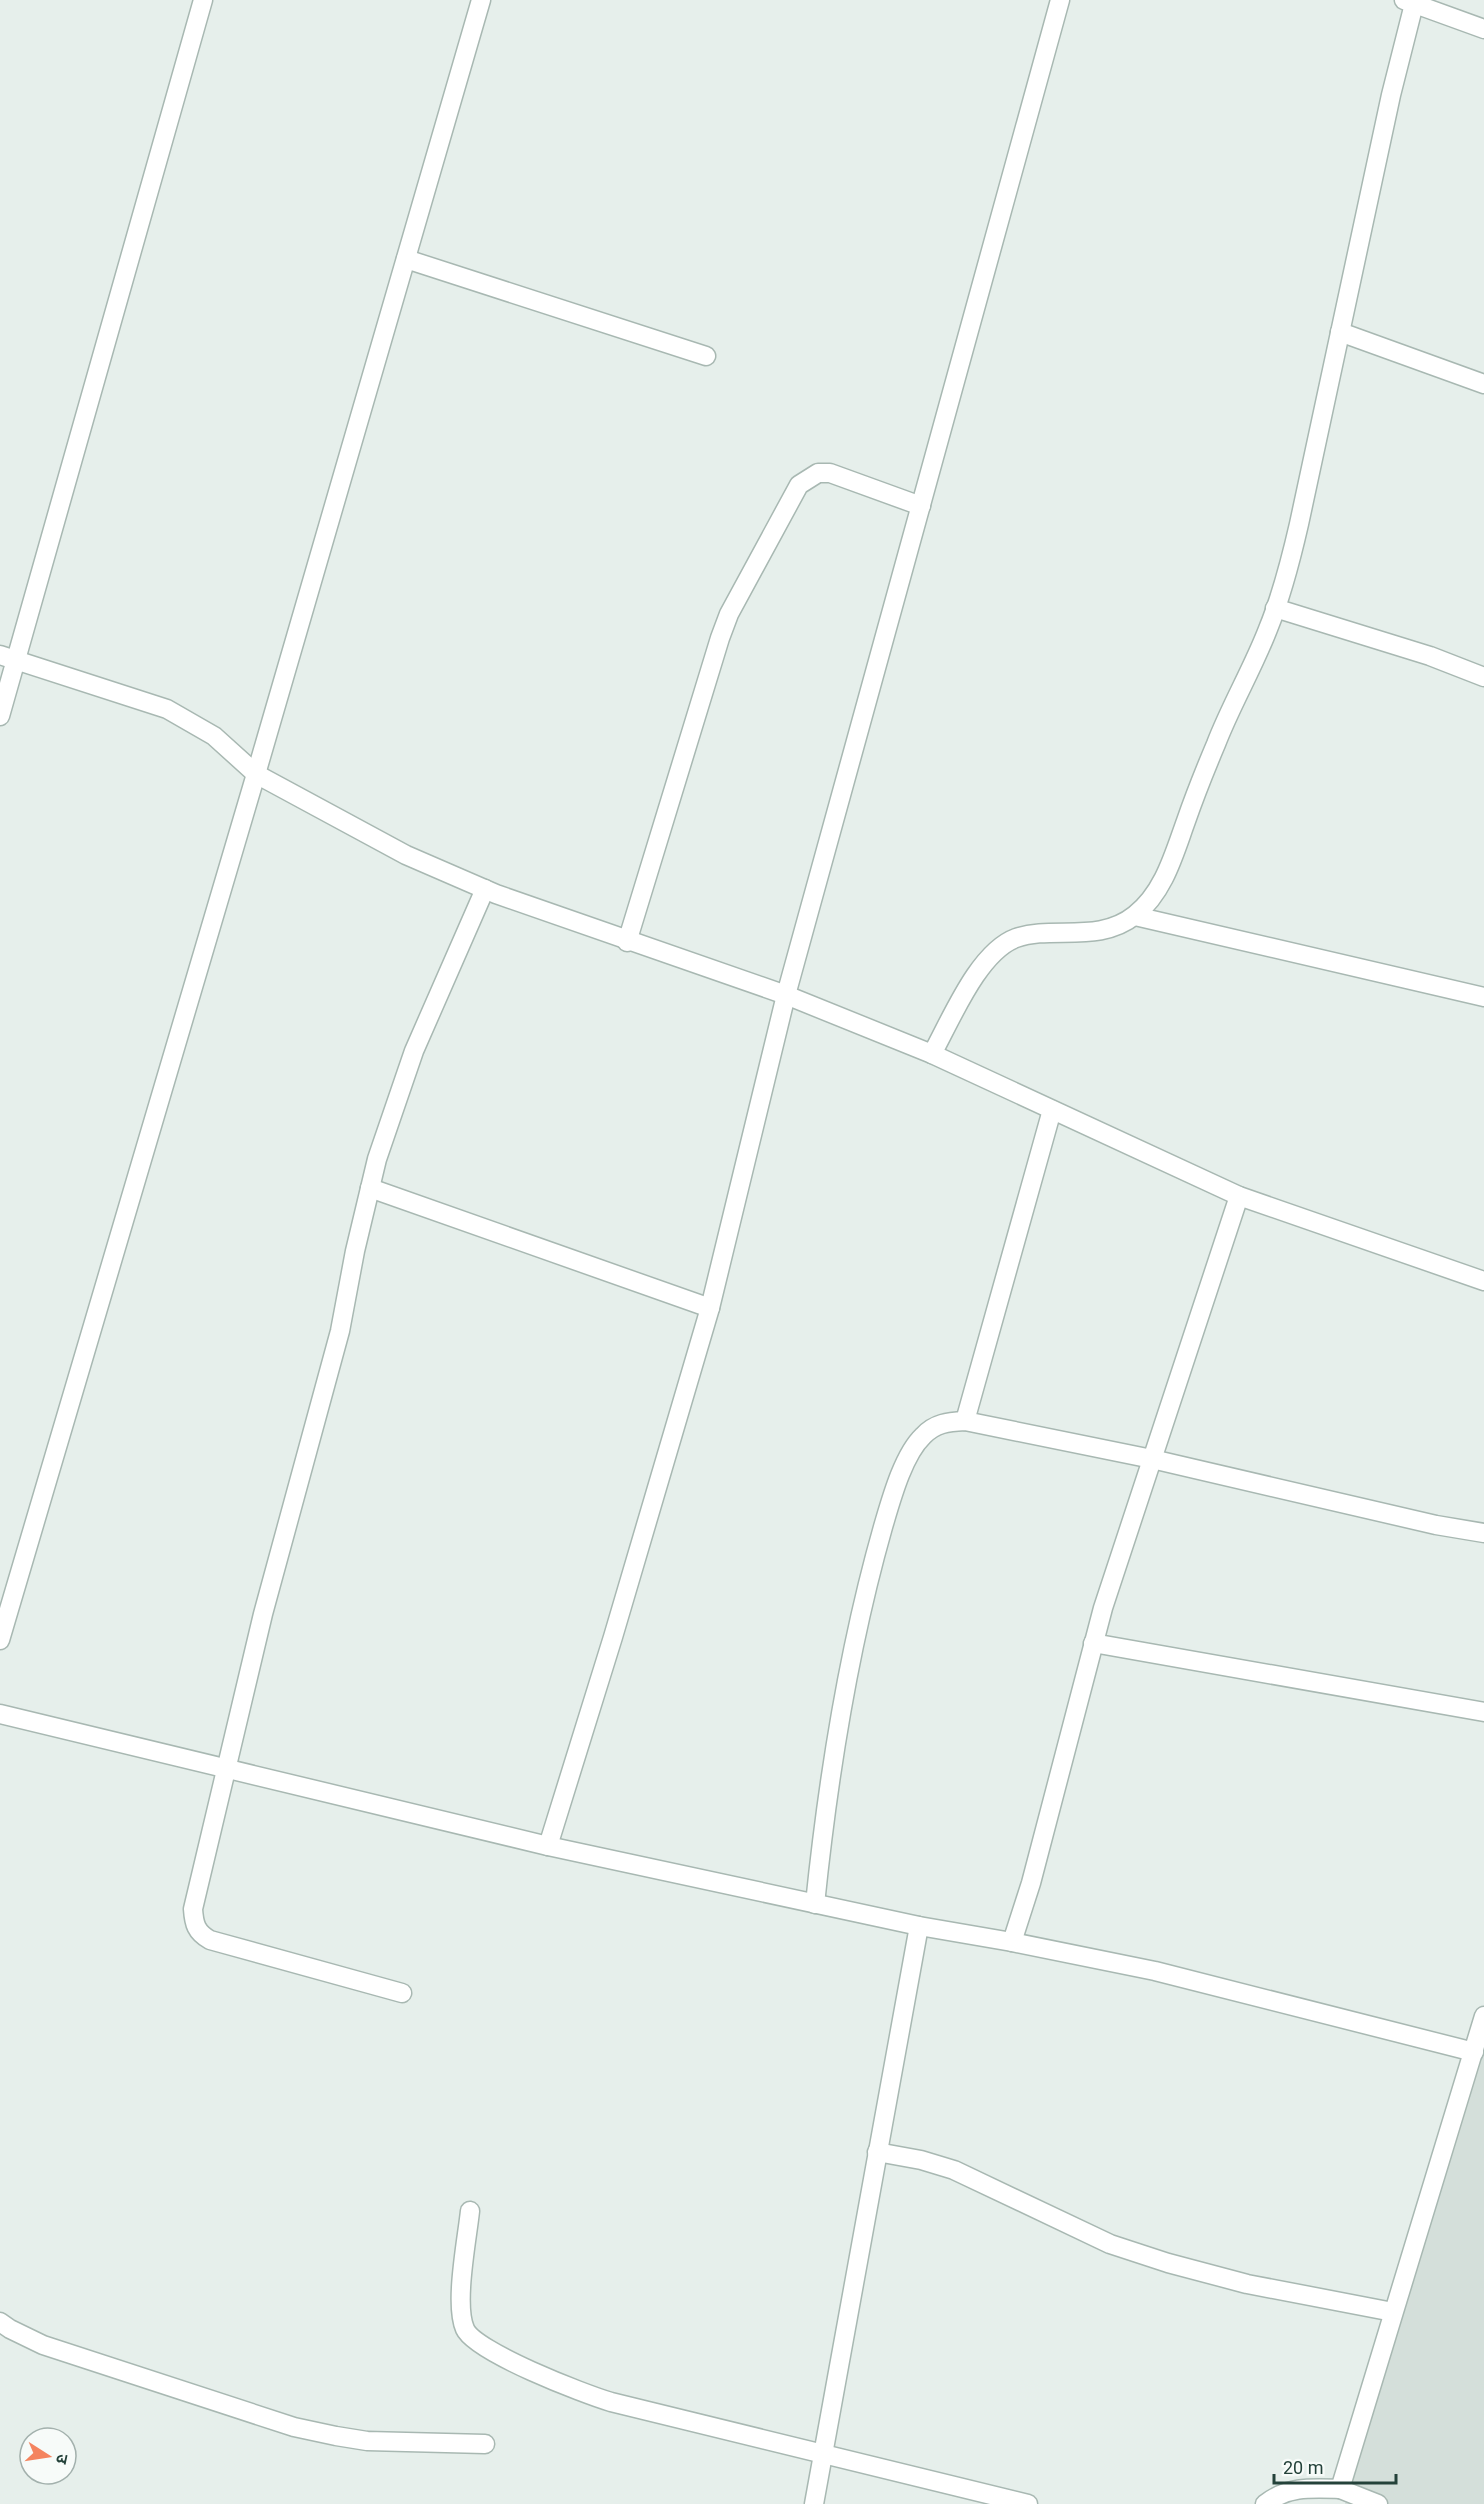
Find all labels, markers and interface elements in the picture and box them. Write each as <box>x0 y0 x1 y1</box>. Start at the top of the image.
north arrow <box>18 2426 78 2486</box>
scale bar <box>1274 2447 1396 2485</box>
text: उ <box>52 2452 72 2466</box>
text: 20 m <box>1283 2457 1323 2478</box>

